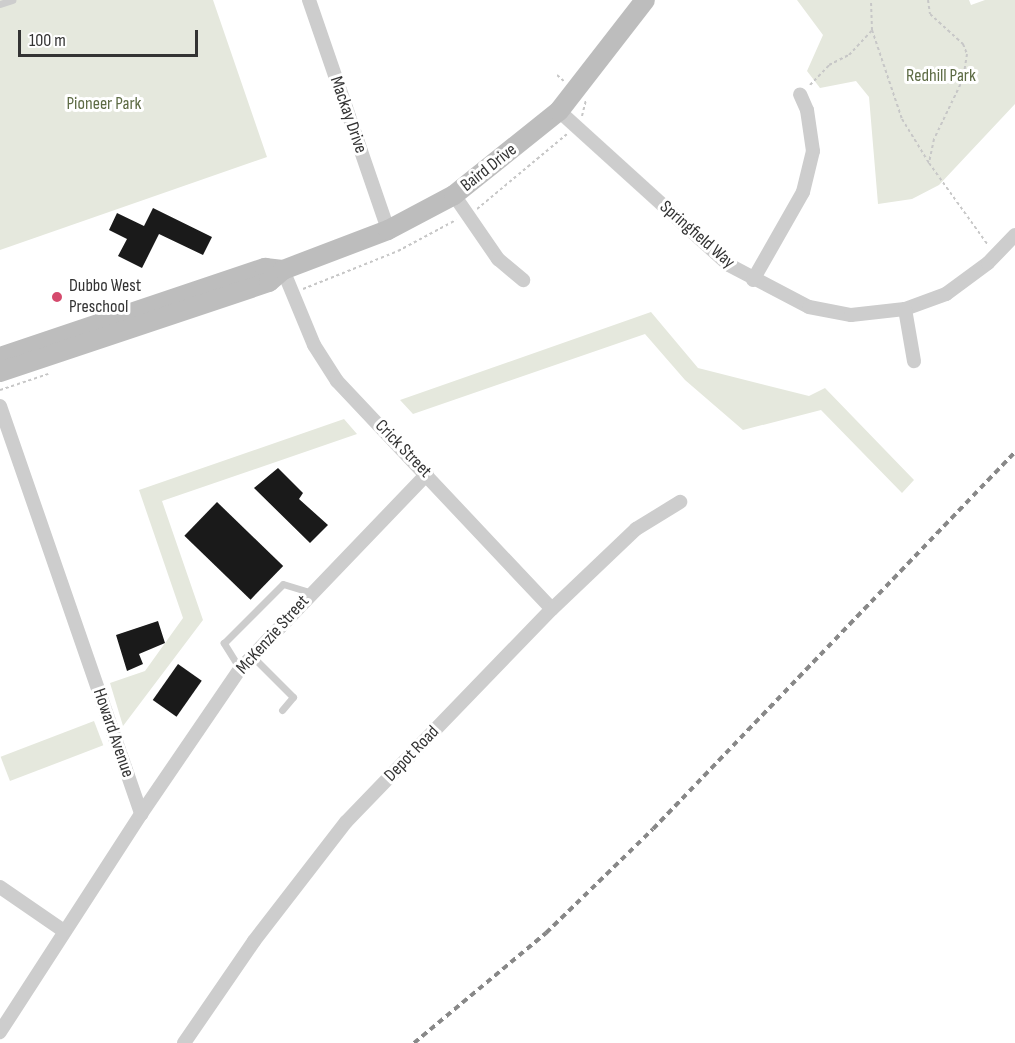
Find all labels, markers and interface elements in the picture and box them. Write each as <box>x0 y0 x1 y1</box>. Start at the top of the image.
scale bar <box>21 18 201 56</box>
text: 100 m <box>29 30 66 51</box>
park label: Redhill Park <box>906 65 976 87</box>
street label: Mackay Drive <box>325 74 371 156</box>
park label: Pioneer Park <box>67 93 141 115</box>
street label: Baird Drive <box>457 139 521 197</box>
street label: Springfield Way <box>655 197 739 273</box>
place label: Dubbo West Preschool <box>69 276 141 318</box>
marker: Dubbo West Preschool <box>50 290 64 304</box>
street label: Crick Street <box>370 416 436 482</box>
street label: McKenzie Street <box>232 591 314 679</box>
street label: Howard Avenue <box>88 686 138 780</box>
street label: Depot Road <box>380 722 444 786</box>

